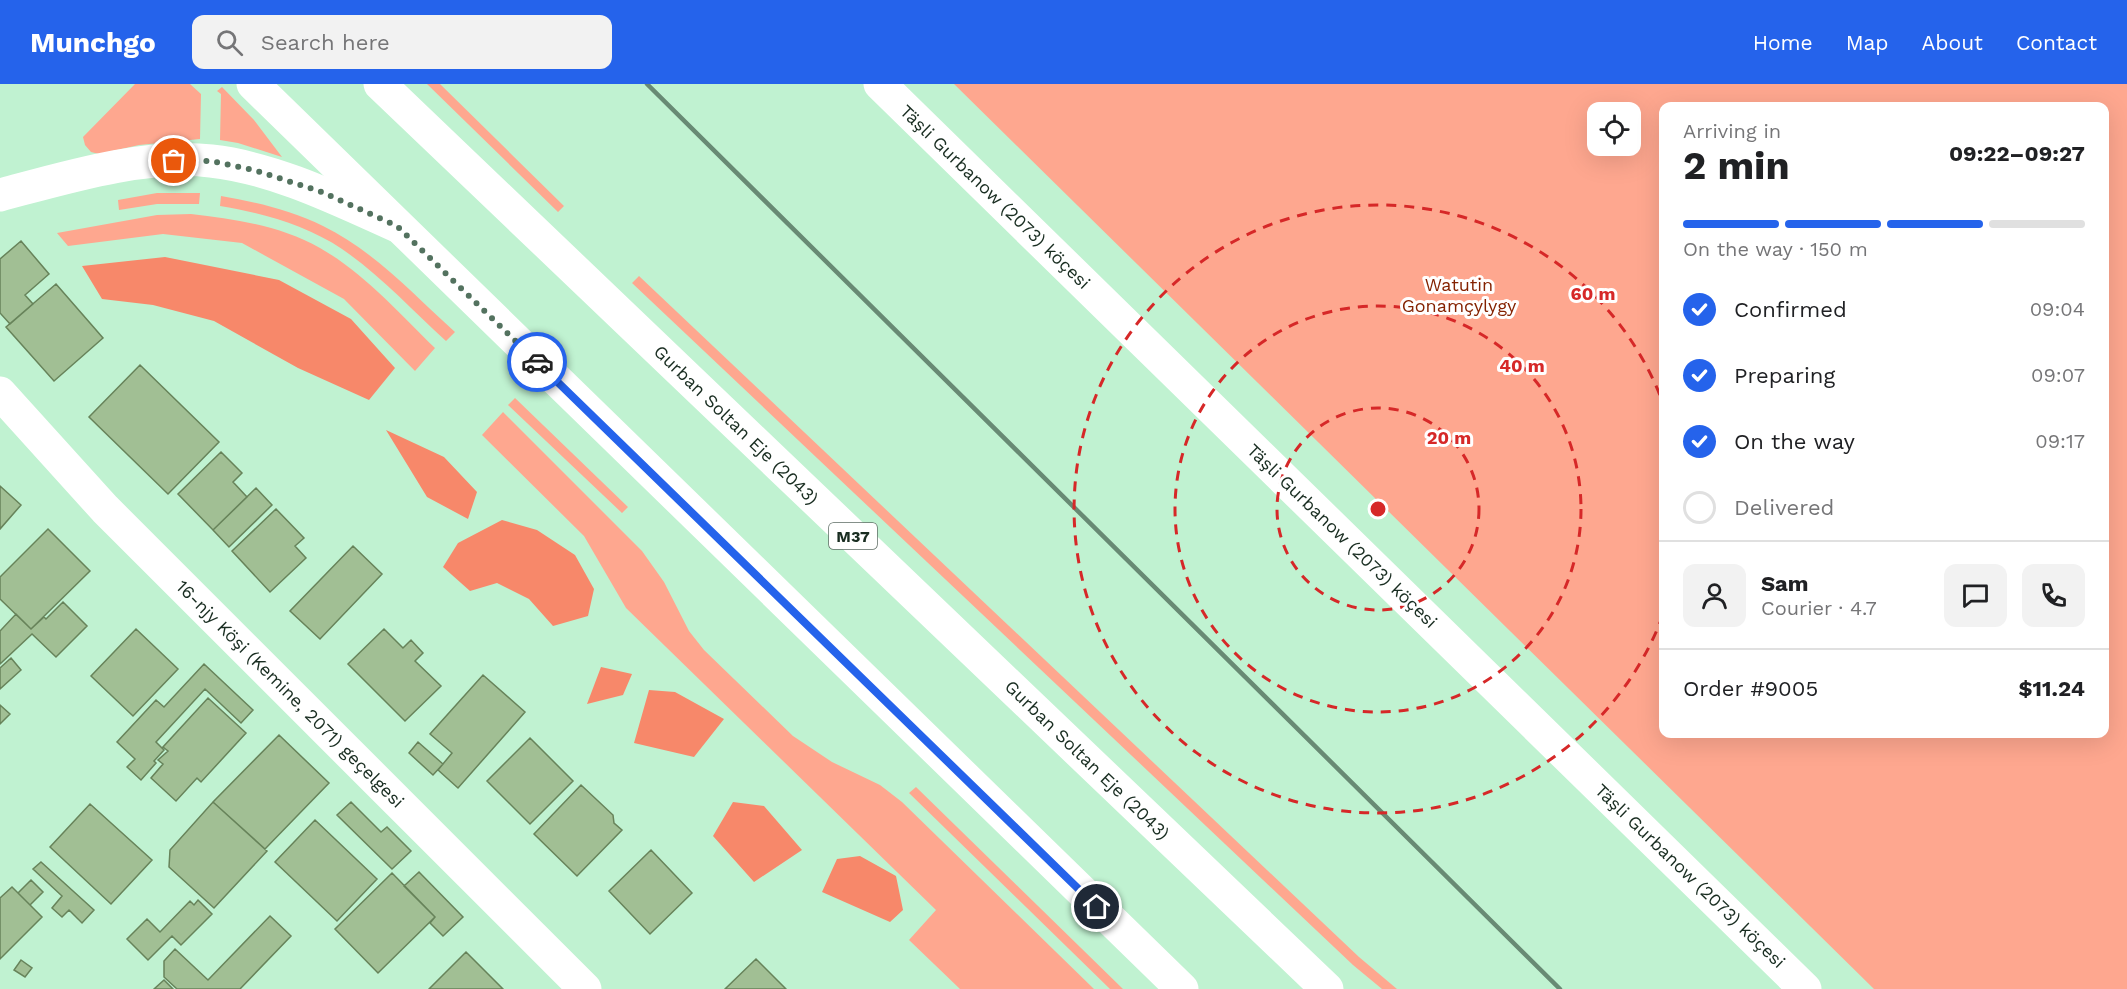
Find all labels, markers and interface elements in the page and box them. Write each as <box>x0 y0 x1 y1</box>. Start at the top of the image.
search box <box>192 15 612 69</box>
text: Munchgo <box>30 26 156 59</box>
icon: search <box>213 26 246 59</box>
text: Search here <box>261 30 390 55</box>
text: Home <box>1753 30 1813 55</box>
text: Map <box>1846 30 1889 55</box>
text: About <box>1922 30 1983 55</box>
text: Contact <box>2016 30 2097 55</box>
street label: Täşli Gurbanow (2073) köçesi <box>896 100 1095 293</box>
map controls <box>1587 102 1641 156</box>
button: locate <box>1587 102 1641 156</box>
text: Arriving in <box>1683 119 1781 143</box>
pin <box>148 135 199 186</box>
text: 09:22–09:27 <box>1949 141 2085 166</box>
text: 2 min <box>1683 143 1790 188</box>
icon: bag <box>157 144 190 177</box>
text: On the way · 150 m <box>1683 237 1868 261</box>
park label: Watutin Gonamçylygy <box>1402 274 1517 316</box>
text: 60 m <box>1571 283 1615 304</box>
icon: check <box>1683 293 1716 326</box>
text: Confirmed <box>1734 297 1847 322</box>
text: 09:04 <box>2030 297 2085 321</box>
courier <box>507 332 567 392</box>
street label: Gurban Soltan Eje (2043) <box>650 340 823 509</box>
icon: car <box>521 346 554 379</box>
text: 40 m <box>1499 355 1545 376</box>
icon: check <box>1683 359 1716 392</box>
text: Preparing <box>1734 363 1835 388</box>
text: 09:07 <box>2031 363 2085 387</box>
icon: check <box>1683 425 1716 458</box>
text: 20 m <box>1427 427 1471 448</box>
text: On the way <box>1734 429 1855 454</box>
text: 09:17 <box>2035 429 2085 453</box>
street label: Täşli Gurbanow (2073) köçesi <box>1243 439 1442 632</box>
text: Delivered <box>1734 495 1834 520</box>
centre of rings <box>1368 499 1388 519</box>
road number: M37 <box>829 523 877 549</box>
button: person <box>1683 564 1746 627</box>
button: chat <box>1944 564 2007 627</box>
button: phone <box>2022 564 2085 627</box>
text: Sam <box>1761 571 1809 596</box>
street label: 16-njy Köşi (Kemine, 2071) geçelgesi <box>172 575 409 812</box>
text: Courier · 4.7 <box>1761 596 1877 620</box>
street label: Gurban Soltan Eje (2043) <box>1001 675 1174 844</box>
text: Order #9005 <box>1683 676 1818 701</box>
text: $11.24 <box>2018 676 2085 701</box>
street label: Täşli Gurbanow (2073) köçesi <box>1591 779 1790 972</box>
pin <box>1071 881 1122 932</box>
icon: home <box>1080 890 1113 923</box>

